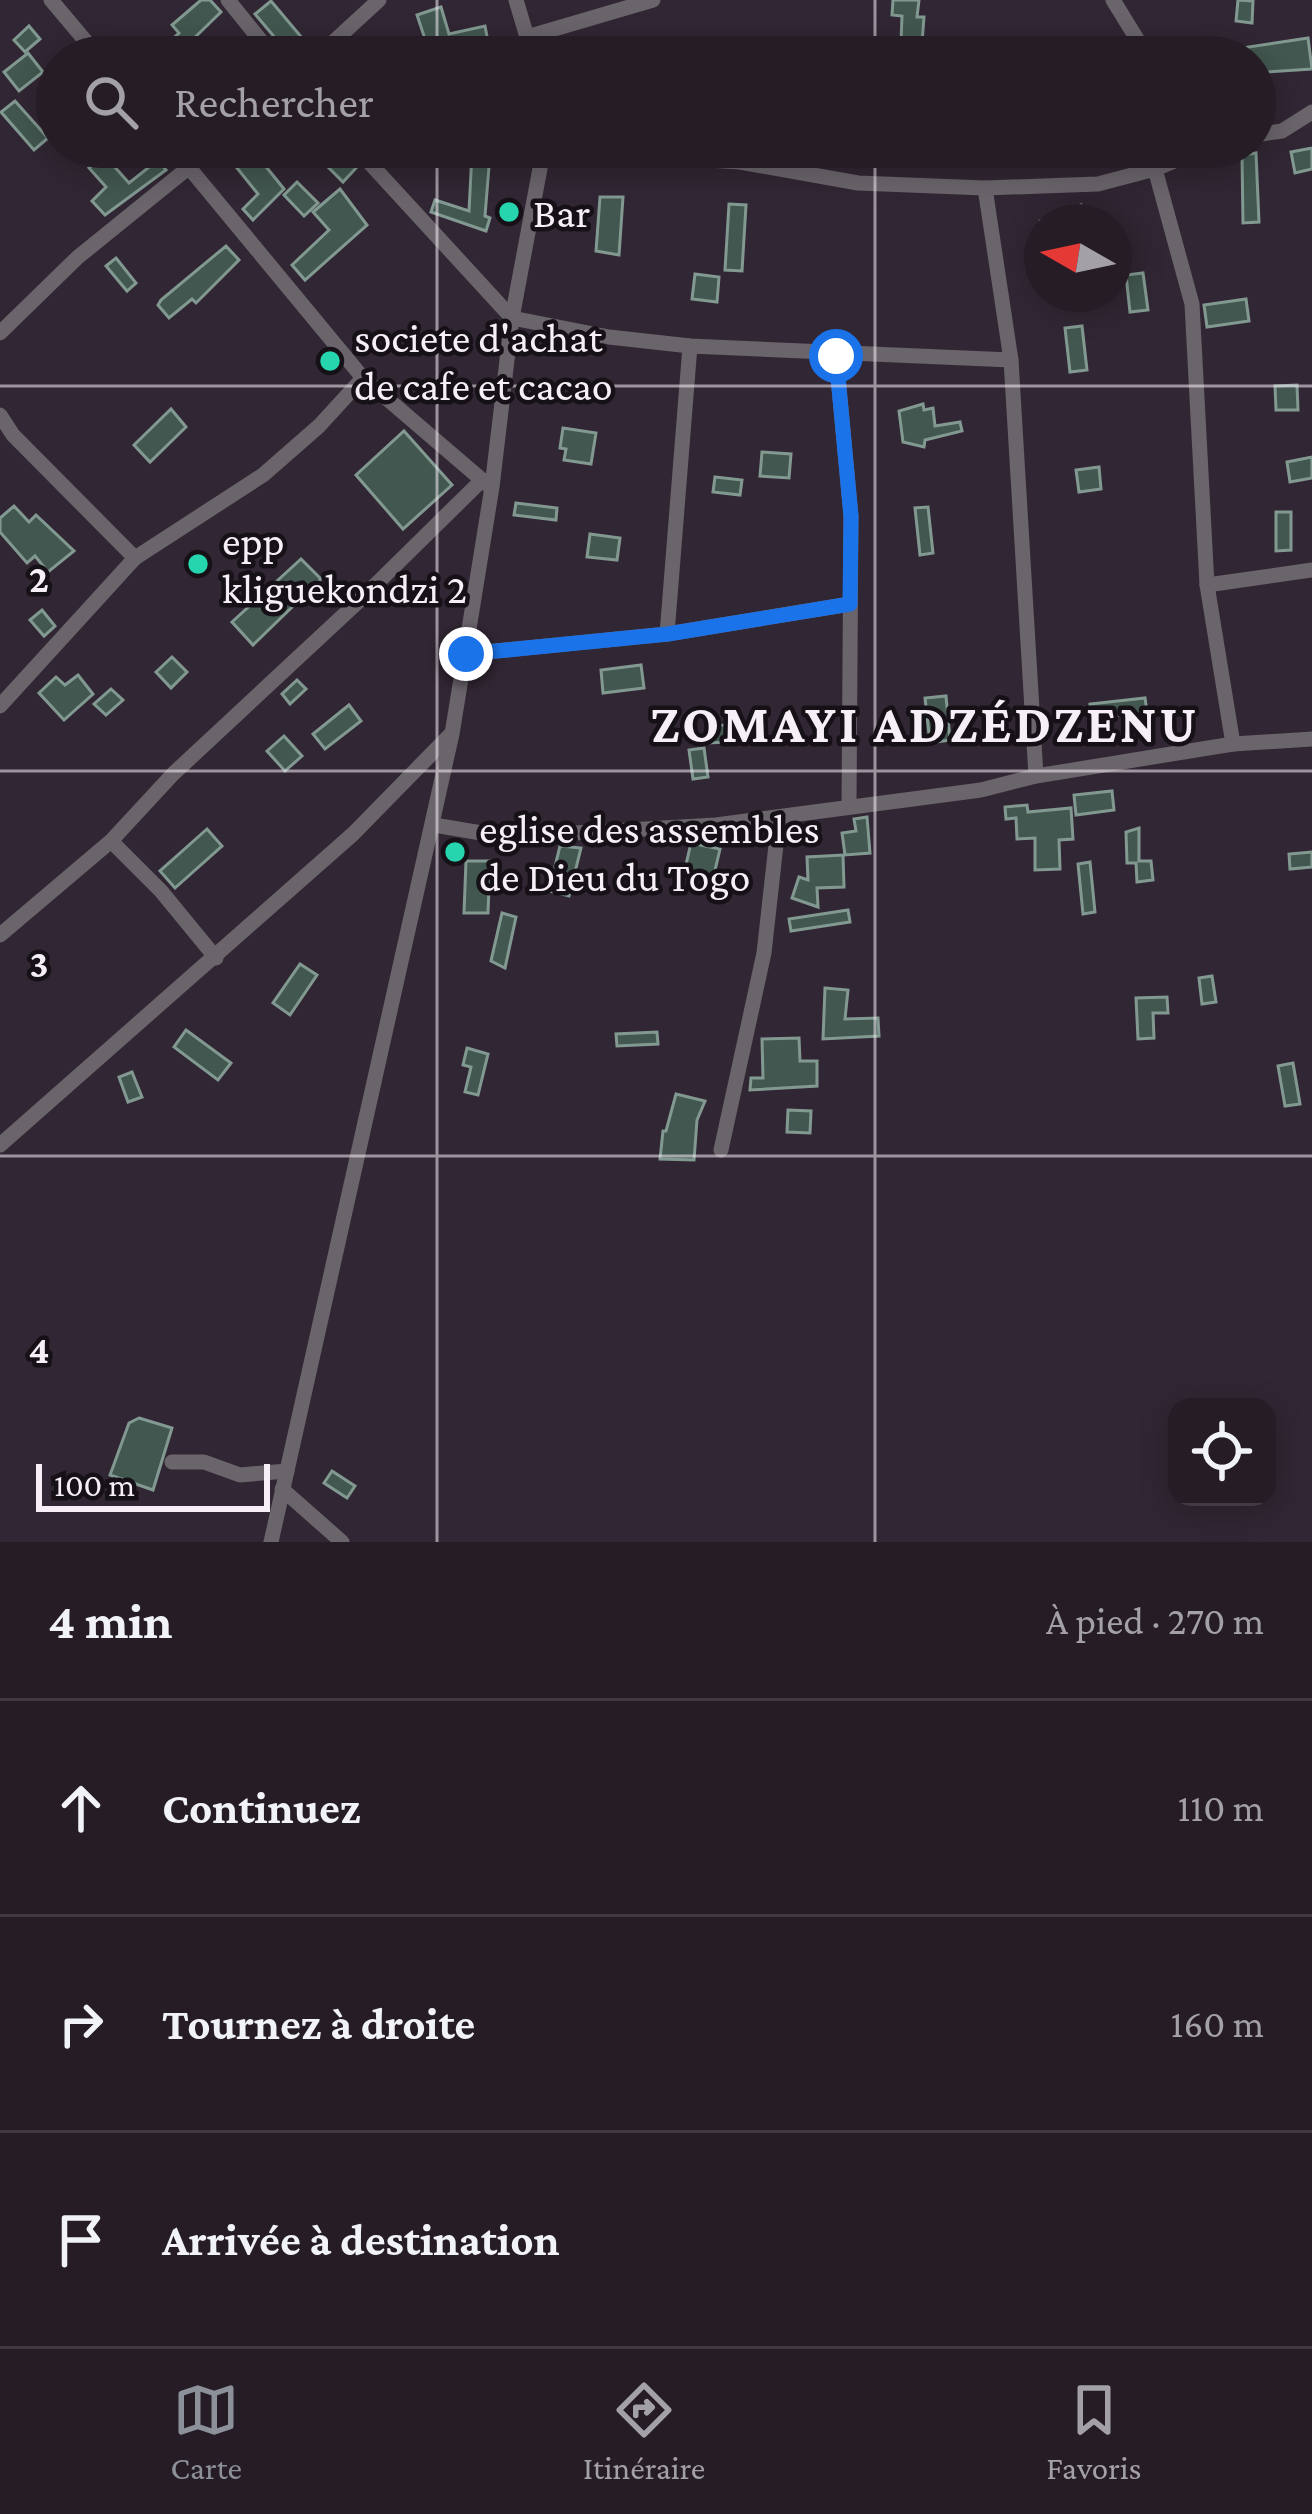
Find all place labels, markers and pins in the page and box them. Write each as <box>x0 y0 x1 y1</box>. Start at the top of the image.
place label: Bar <box>533 189 590 236</box>
marker: Bar <box>496 199 522 225</box>
place label: societe d'achat de cafe et cacao <box>354 314 613 409</box>
marker: societe d'achat de cafe et cacao <box>317 348 343 374</box>
place label: epp kliguekondzi 2 <box>222 517 467 612</box>
marker: epp kliguekondzi 2 <box>185 551 211 577</box>
place label: eglise des assembles de Dieu du Togo <box>479 805 820 900</box>
marker: eglise des assembles de Dieu du Togo <box>442 839 468 865</box>

